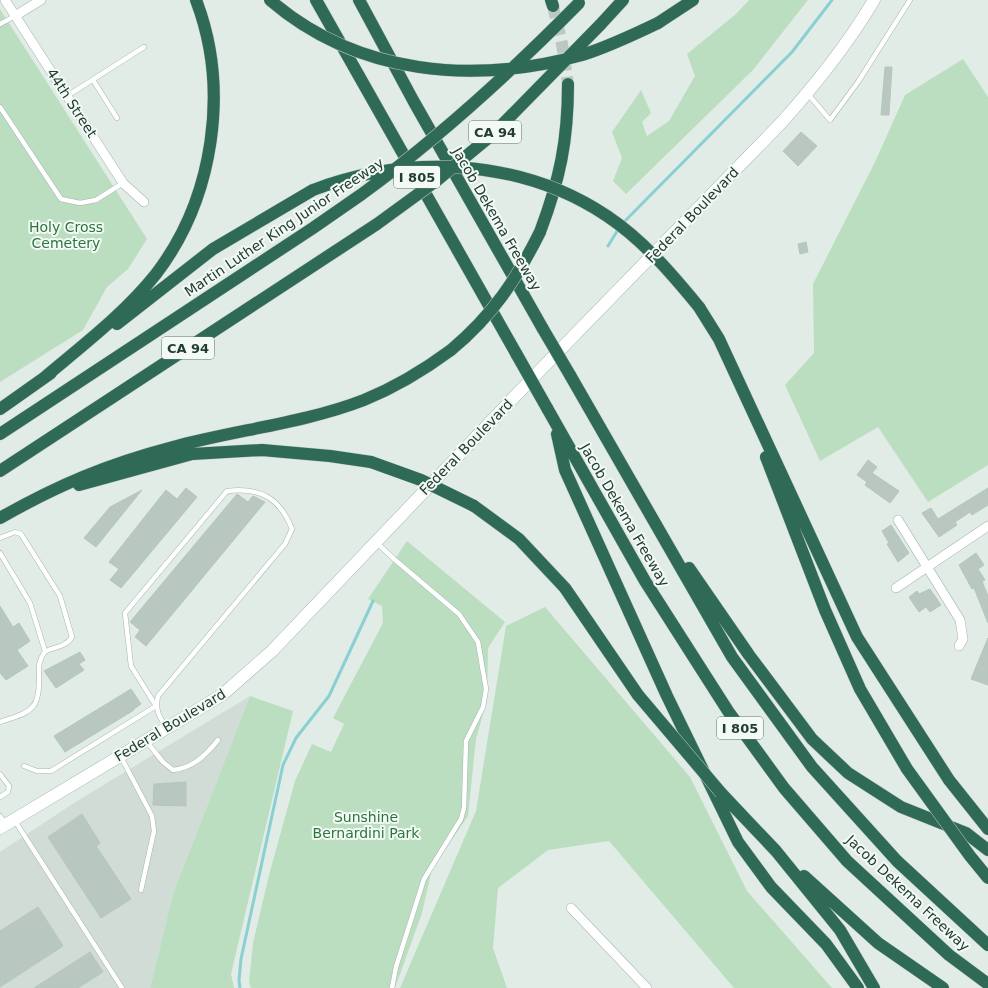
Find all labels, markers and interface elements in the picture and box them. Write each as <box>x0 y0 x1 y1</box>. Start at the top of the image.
street label: 44th Street <box>44 65 101 141</box>
road number: CA 94 <box>469 121 521 143</box>
street label: Jacob Dekema Freeway <box>449 144 545 293</box>
street label: Martin Luther King Junior Freeway <box>181 154 387 300</box>
street label: Federal Boulevard <box>642 164 742 266</box>
road number: I 805 <box>394 166 440 188</box>
park label: Holy Cross Cemetery <box>29 219 103 251</box>
road number: CA 94 <box>162 337 214 359</box>
street label: Federal Boulevard <box>416 396 516 498</box>
street label: Jacob Dekema Freeway <box>577 440 673 589</box>
street label: Federal Boulevard <box>111 685 229 765</box>
road number: I 805 <box>717 717 763 739</box>
park label: Sunshine Bernardini Park <box>313 809 420 841</box>
street label: Jacob Dekema Freeway <box>842 831 973 954</box>

